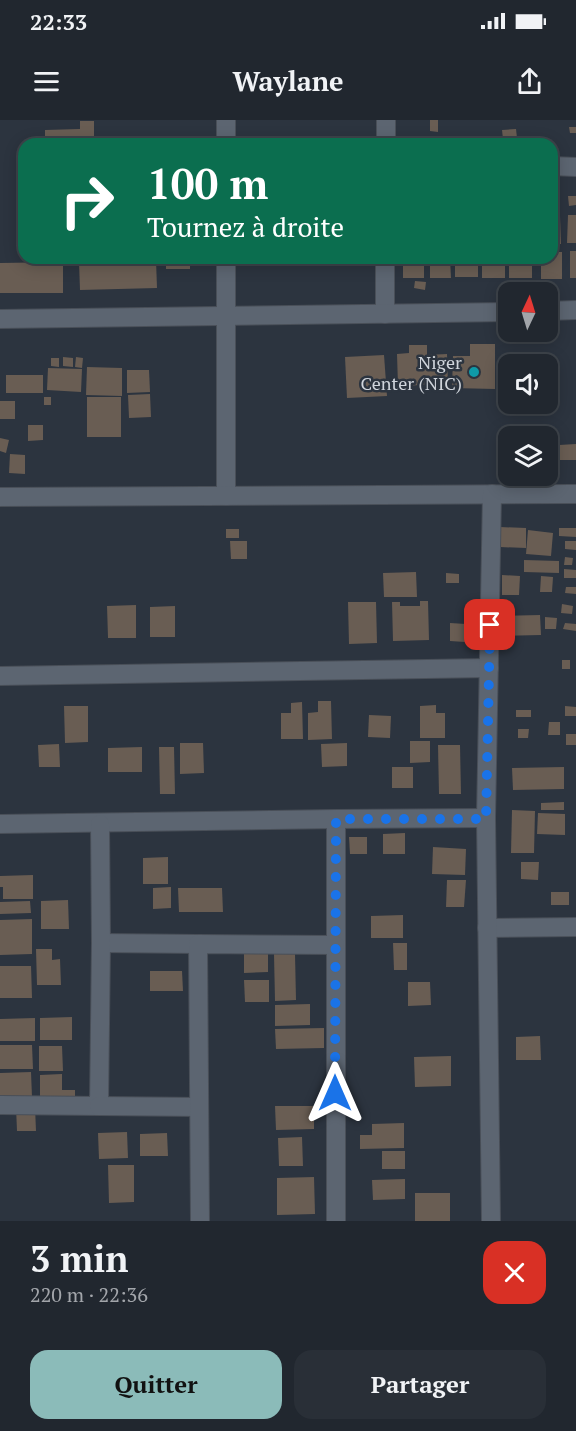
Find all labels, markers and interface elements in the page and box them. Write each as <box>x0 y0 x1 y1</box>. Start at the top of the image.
text: 22:33 <box>30 7 87 36</box>
text: Waylane <box>232 63 344 99</box>
icon: menu <box>30 65 63 98</box>
icon: share <box>513 65 546 98</box>
text: 100 m <box>147 155 268 211</box>
icon: right <box>48 162 126 240</box>
text: Tournez à droite <box>147 209 344 245</box>
north arrow <box>498 282 558 342</box>
map controls <box>498 282 558 486</box>
place label: Niger Center (NIC) <box>361 350 462 395</box>
button: sound <box>498 354 558 414</box>
marker: Niger Center (NIC) <box>467 365 481 379</box>
button: layers <box>498 426 558 486</box>
pin <box>464 599 515 650</box>
icon: arrive <box>473 608 506 641</box>
position arrow <box>303 1061 367 1125</box>
text: 3 min <box>30 1235 128 1282</box>
button: close <box>483 1241 546 1304</box>
text: 220 m · 22:36 <box>30 1281 148 1308</box>
button: Quitter <box>30 1350 282 1419</box>
button: Partager <box>294 1350 546 1419</box>

